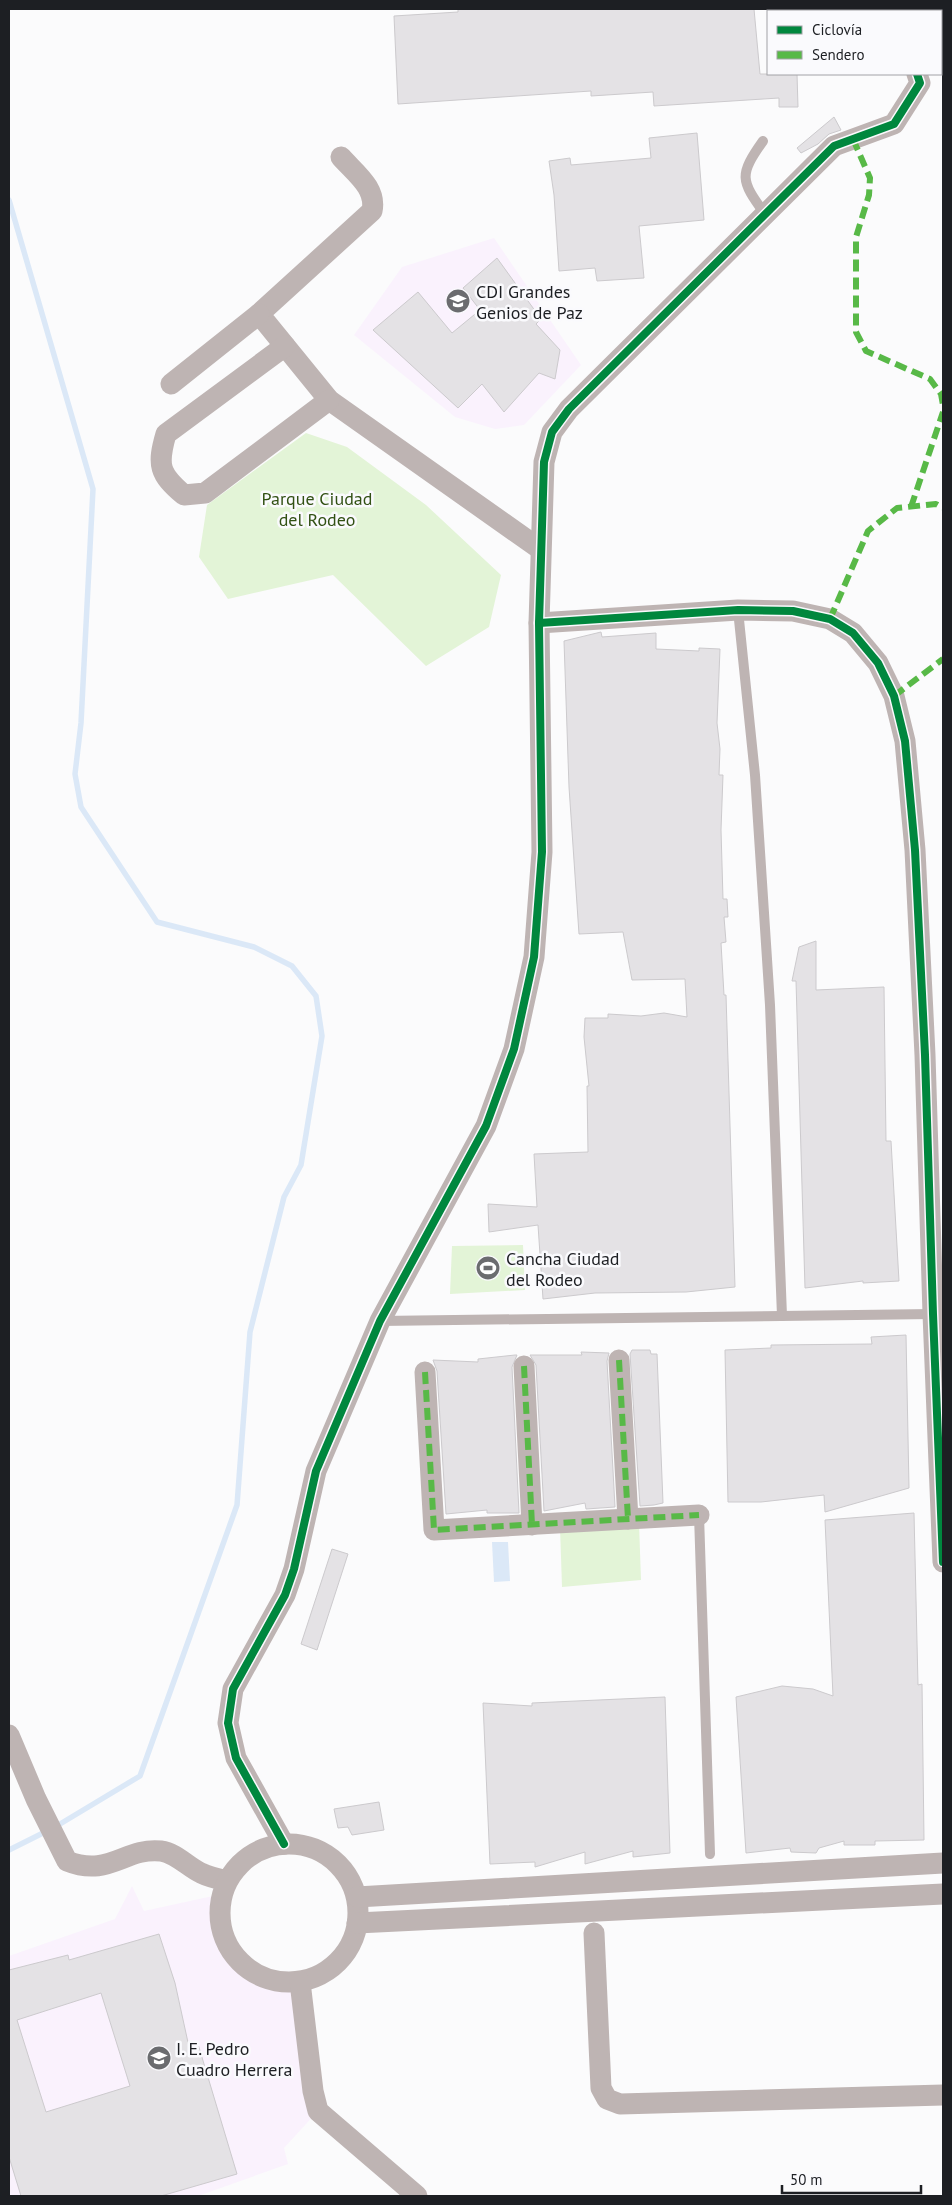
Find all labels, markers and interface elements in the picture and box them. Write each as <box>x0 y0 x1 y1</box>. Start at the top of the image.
legend <box>767 10 942 75</box>
text: Ciclovía <box>812 20 862 39</box>
text: Sendero <box>812 45 865 64</box>
place label: CDI Grandes Genios de Paz <box>476 280 583 324</box>
school or university icon: CDI Grandes Genios de Paz <box>445 288 471 314</box>
park label: Parque Ciudad del Rodeo <box>262 487 372 531</box>
place label: Cancha Ciudad del Rodeo <box>506 1247 620 1291</box>
sports icon: Cancha Ciudad del Rodeo <box>475 1255 501 1281</box>
place label: I. E. Pedro Cuadro Herrera <box>176 2037 293 2081</box>
school or university icon: I. E. Pedro Cuadro Herrera <box>146 2045 172 2071</box>
scale bar <box>782 2162 921 2194</box>
text: 50 m <box>790 2170 823 2189</box>

